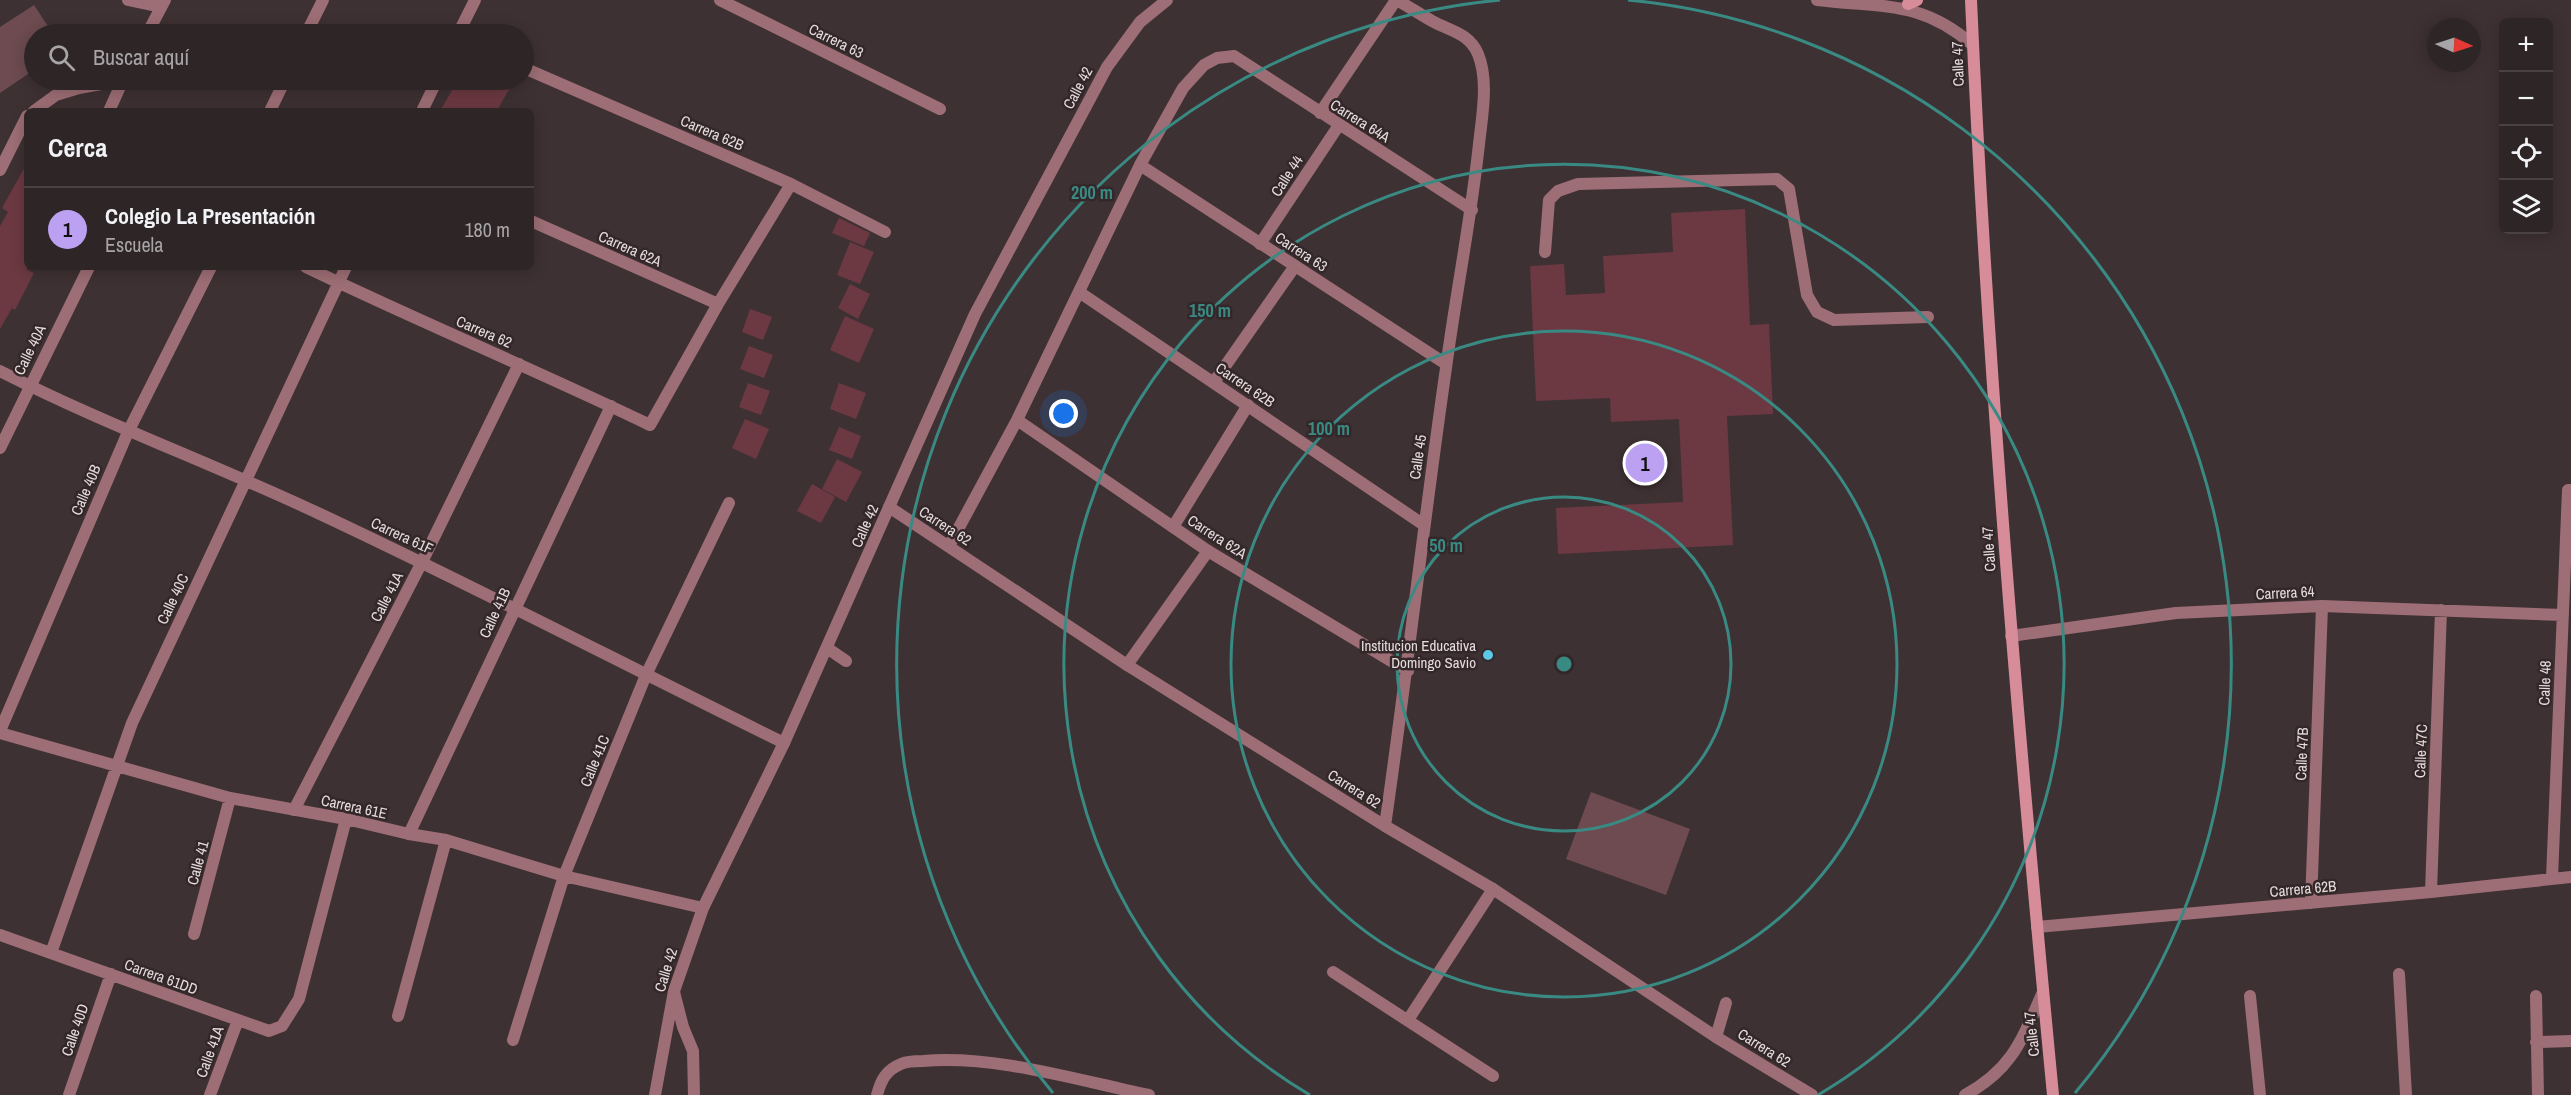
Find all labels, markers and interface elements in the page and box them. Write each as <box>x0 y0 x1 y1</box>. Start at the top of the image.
street label: Carrera 63 <box>805 18 867 63</box>
north arrow <box>2427 18 2481 72</box>
map controls <box>2499 18 2553 234</box>
button: + <box>2499 18 2553 72</box>
search box <box>24 24 534 90</box>
icon: search <box>45 41 78 74</box>
street label: Calle 47 <box>1946 41 1969 87</box>
text: Buscar aquí <box>93 42 189 72</box>
street label: Calle 42 <box>1058 63 1097 113</box>
button: − <box>2499 72 2553 126</box>
street label: Carrera 64A <box>1326 94 1395 148</box>
street label: Carrera 62B <box>677 110 747 155</box>
button: locate <box>2499 126 2553 180</box>
text: Cerca <box>48 130 107 165</box>
street label: Calle 44 <box>1265 151 1308 200</box>
text: 200 m <box>1071 180 1113 205</box>
button: layers <box>2499 180 2553 234</box>
text: Colegio La Presentación <box>105 201 316 231</box>
text: 1 <box>63 216 72 243</box>
text: 180 m <box>464 216 510 243</box>
street label: Carrera 62A <box>595 225 666 272</box>
street label: Carrera 63 <box>1271 227 1332 276</box>
text: Escuela <box>105 231 163 258</box>
text: 150 m <box>1189 298 1231 323</box>
street label: Carrera 62 <box>453 310 515 353</box>
street label: Calle 40A <box>8 321 51 378</box>
street label: Carrera 62B <box>1212 357 1279 412</box>
your location <box>1049 399 1078 428</box>
text: 100 m <box>1308 416 1350 441</box>
street label: Calle 45 <box>1404 433 1431 481</box>
pin: 1 <box>1626 440 1664 486</box>
street label: Calle 40B <box>65 461 106 518</box>
street label: Calle 42 <box>846 501 883 551</box>
street label: Carrera 62 <box>915 501 976 550</box>
street label: Carrera 62A <box>1183 510 1252 564</box>
street label: Carrera 61F <box>368 512 437 559</box>
street label: Calle 47 <box>1976 526 2001 572</box>
text: 50 m <box>1429 533 1463 558</box>
street label: Calle 41A <box>365 568 408 625</box>
street label: Calle 40C <box>152 570 194 628</box>
street label: Carrera 64 <box>2255 580 2315 605</box>
street label: Calle 41B <box>474 584 515 641</box>
place label: Institucion Educativa Domingo Savio <box>1361 635 1476 673</box>
marker: Institucion Educativa Domingo Savio <box>1481 648 1495 662</box>
centre of rings <box>1554 654 1574 674</box>
street label: Calle 48 <box>2533 660 2556 706</box>
street label: Calle 47C <box>2409 724 2432 778</box>
street label: Calle 47B <box>2290 727 2313 781</box>
street label: Calle 41C <box>575 732 614 790</box>
street label: Carrera 62 <box>1324 764 1385 813</box>
street label: Carrera 61E <box>319 789 389 824</box>
street label: Calle 41 <box>182 838 214 887</box>
street label: Carrera 62B <box>2269 875 2337 902</box>
street label: Calle 42 <box>649 945 682 995</box>
street label: Carrera 61DD <box>122 954 201 1000</box>
street label: Calle 40D <box>56 1001 93 1059</box>
street label: Calle 47 <box>2019 1010 2044 1058</box>
street label: Calle 41A <box>191 1022 229 1080</box>
street label: Carrera 62 <box>1734 1023 1795 1072</box>

